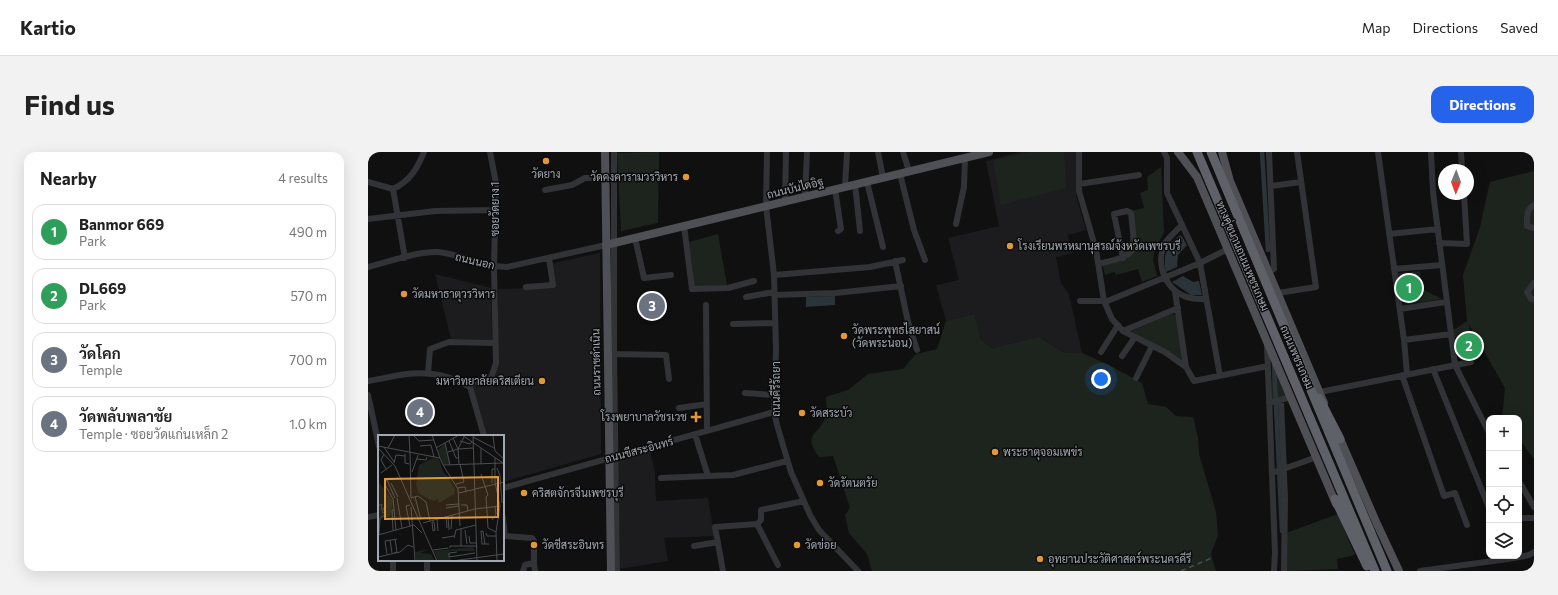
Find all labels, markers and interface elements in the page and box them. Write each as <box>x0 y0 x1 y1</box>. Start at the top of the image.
text: Kartio <box>20 16 76 39</box>
text: Map <box>1362 19 1391 36</box>
text: Directions <box>1413 19 1478 36</box>
text: Saved <box>1500 19 1538 36</box>
button: Directions <box>1431 86 1534 123</box>
text: Find us <box>24 87 115 121</box>
marker: วัดยาง <box>541 156 551 166</box>
north arrow <box>1438 164 1474 200</box>
place label: วัดยาง <box>532 167 560 180</box>
text: Nearby <box>40 168 97 189</box>
text: 4 results <box>278 170 328 186</box>
place label: วัดคงคารามวรวิหาร <box>591 170 678 183</box>
marker: วัดคงคารามวรวิหาร <box>681 172 691 182</box>
street label: ถนนบันไดอิฐ <box>765 173 825 203</box>
street label: ซอยวัดยาง 1 <box>488 181 501 237</box>
street label: ทางคู่ขนานถนนเพชรเกษม <box>1213 199 1272 313</box>
text: Banmor 669 <box>79 215 164 233</box>
text: 1 <box>51 224 57 240</box>
text: 490 m <box>289 224 327 240</box>
text: Park <box>79 233 106 249</box>
place label: โรงเรียนพรหมานุสรณ์จังหวัดเพชรบุรี <box>1017 238 1181 255</box>
marker: โรงเรียนพรหมานุสรณ์จังหวัดเพชรบุรี <box>1005 241 1015 251</box>
street label: ถนนนอก <box>454 250 496 271</box>
pin: 1 <box>1396 273 1422 303</box>
text: DL669 <box>79 279 126 297</box>
place label: วัดมหาธาตุวรวิหาร <box>412 287 495 303</box>
text: 2 <box>50 288 58 304</box>
text: 570 m <box>290 288 327 304</box>
marker: วัดมหาธาตุวรวิหาร <box>399 289 409 299</box>
pin: 3 <box>639 291 665 321</box>
text: Park <box>79 297 106 313</box>
place label: วัดพระพุทธไสยาสน์ (วัดพระนอน) <box>852 322 940 349</box>
street label: ถนนเพชรเกษม <box>1278 323 1317 390</box>
street label: ถนนราชดำเนิน <box>588 328 603 396</box>
marker: วัดพระพุทธไสยาสน์ (วัดพระนอน) <box>839 331 849 341</box>
pin: 2 <box>1456 331 1482 361</box>
text: วัดโคก <box>79 344 121 362</box>
text: 3 <box>50 352 58 368</box>
text: 700 m <box>289 352 327 368</box>
street label: ถนนคีรีรัถยา <box>768 361 782 417</box>
text: Temple <box>79 362 122 378</box>
your location <box>1091 369 1111 389</box>
place label: มหาวิทยาลัยคริสเตียน <box>436 373 534 387</box>
marker: มหาวิทยาลัยคริสเตียน <box>537 376 547 386</box>
pin: 4 <box>407 397 433 427</box>
place label: วัดสระบัว <box>810 406 852 419</box>
text: วัดพลับพลาชัย <box>79 407 172 425</box>
marker: วัดสระบัว <box>797 408 807 418</box>
place label: โรงพยาบาลวัชรเวช <box>600 409 687 423</box>
marker: โรงพยาบาลวัชรเวช <box>690 411 702 423</box>
map controls <box>1486 415 1522 559</box>
button: + <box>1486 415 1522 451</box>
text: 4 <box>50 416 58 432</box>
text: 1.0 km <box>289 416 327 432</box>
text: Temple · ซอยวัดแก่นเหล็ก 2 <box>79 426 228 442</box>
street label: ถนนขีสระอินทร์ <box>603 433 675 465</box>
inset map <box>378 435 504 561</box>
place label: พระธาตุจอมเพข่ร <box>1003 445 1083 461</box>
marker: พระธาตุจอมเพข่ร <box>990 447 1000 457</box>
button: − <box>1486 451 1522 487</box>
place label: วัดรัตนตรัย <box>828 476 877 489</box>
marker: วัดรัตนตรัย <box>815 478 825 488</box>
place label: คริสตจักรจีนเพชรบุรี <box>532 485 624 502</box>
button: locate <box>1486 487 1522 523</box>
marker: คริสตจักรจีนเพชรบุรี <box>519 488 529 498</box>
button: layers <box>1486 523 1522 559</box>
place label: วัดชีสระอินทร <box>542 537 604 551</box>
place label: วัดข่อย <box>805 538 836 551</box>
marker: วัดชีสระอินทร <box>529 540 539 550</box>
marker: วัดข่อย <box>792 540 802 550</box>
place label: อุทยานประวัติศาสตร์พระนครคีรี <box>1048 551 1191 568</box>
marker: อุทยานประวัติศาสตร์พระนครคีรี <box>1035 554 1045 564</box>

